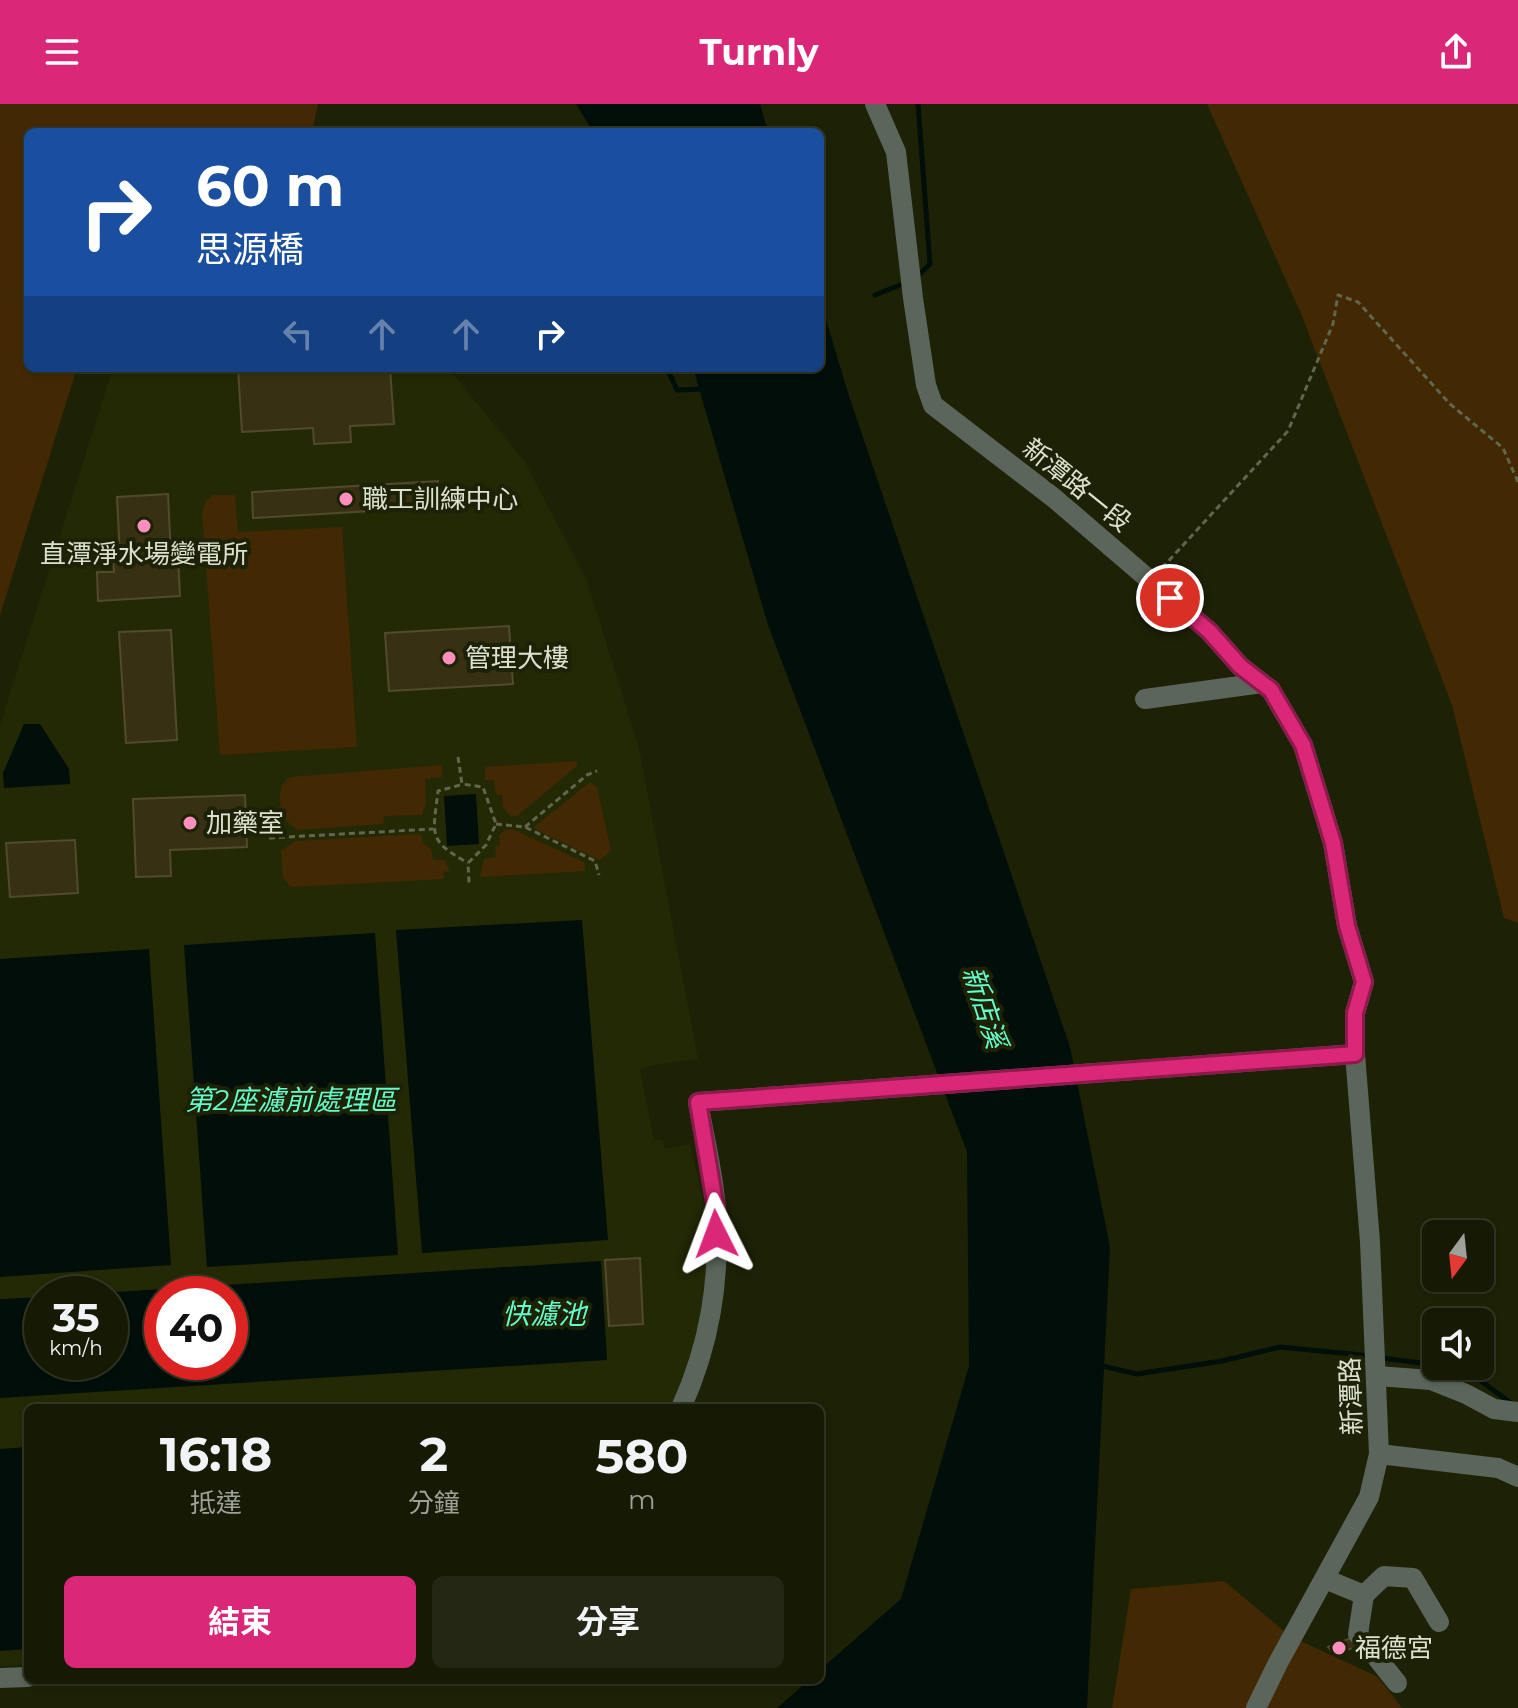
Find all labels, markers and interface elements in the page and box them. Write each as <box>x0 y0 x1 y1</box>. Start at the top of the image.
icon: menu <box>40 30 84 74</box>
text: Turnly <box>699 30 819 74</box>
icon: share <box>1434 30 1478 74</box>
text: 60 m <box>196 152 344 220</box>
icon: right <box>64 160 168 264</box>
text: 思源橋 <box>196 227 304 271</box>
icon: left <box>276 312 320 356</box>
icon: ahead <box>360 312 404 356</box>
icon: ahead <box>444 312 488 356</box>
icon: right <box>528 312 572 356</box>
street label: 新潭路一段 <box>1016 432 1138 538</box>
place label: 職工訓練中心 <box>362 483 518 515</box>
marker: 職工訓練中心 <box>337 490 355 508</box>
marker: 直潭淨水場變電所 <box>135 517 153 535</box>
place label: 直潭淨水場變電所 <box>40 538 248 570</box>
pin <box>1136 564 1204 632</box>
icon: arrive <box>1148 576 1192 620</box>
place label: 管理大樓 <box>465 642 569 674</box>
marker: 管理大樓 <box>440 649 458 667</box>
place label: 加藥室 <box>206 807 284 839</box>
marker: 加藥室 <box>181 814 199 832</box>
water label: 新店溪 <box>956 962 1015 1056</box>
water label: 第2座濾前處理區 <box>185 1083 400 1117</box>
position arrow <box>674 1192 758 1276</box>
north arrow <box>1422 1220 1494 1292</box>
map controls <box>1422 1220 1494 1380</box>
speed limit sign: 40 <box>144 1276 248 1380</box>
text: 35 <box>52 1293 100 1342</box>
water label: 快濾池 <box>502 1297 589 1331</box>
button: sound <box>1422 1308 1494 1380</box>
text: km/h <box>49 1336 103 1360</box>
street label: 新潭路 <box>1334 1356 1368 1436</box>
text: 16:18 <box>160 1425 272 1483</box>
text: 2 <box>420 1425 448 1483</box>
text: 580 <box>595 1427 688 1485</box>
text: m <box>628 1484 656 1516</box>
text: 抵達 <box>190 1487 242 1519</box>
text: 分鐘 <box>408 1487 460 1519</box>
button: 結束 <box>64 1576 416 1668</box>
button: 分享 <box>432 1576 784 1668</box>
place label: 福德宮 <box>1355 1632 1433 1664</box>
marker: 福德宮 <box>1330 1639 1348 1657</box>

